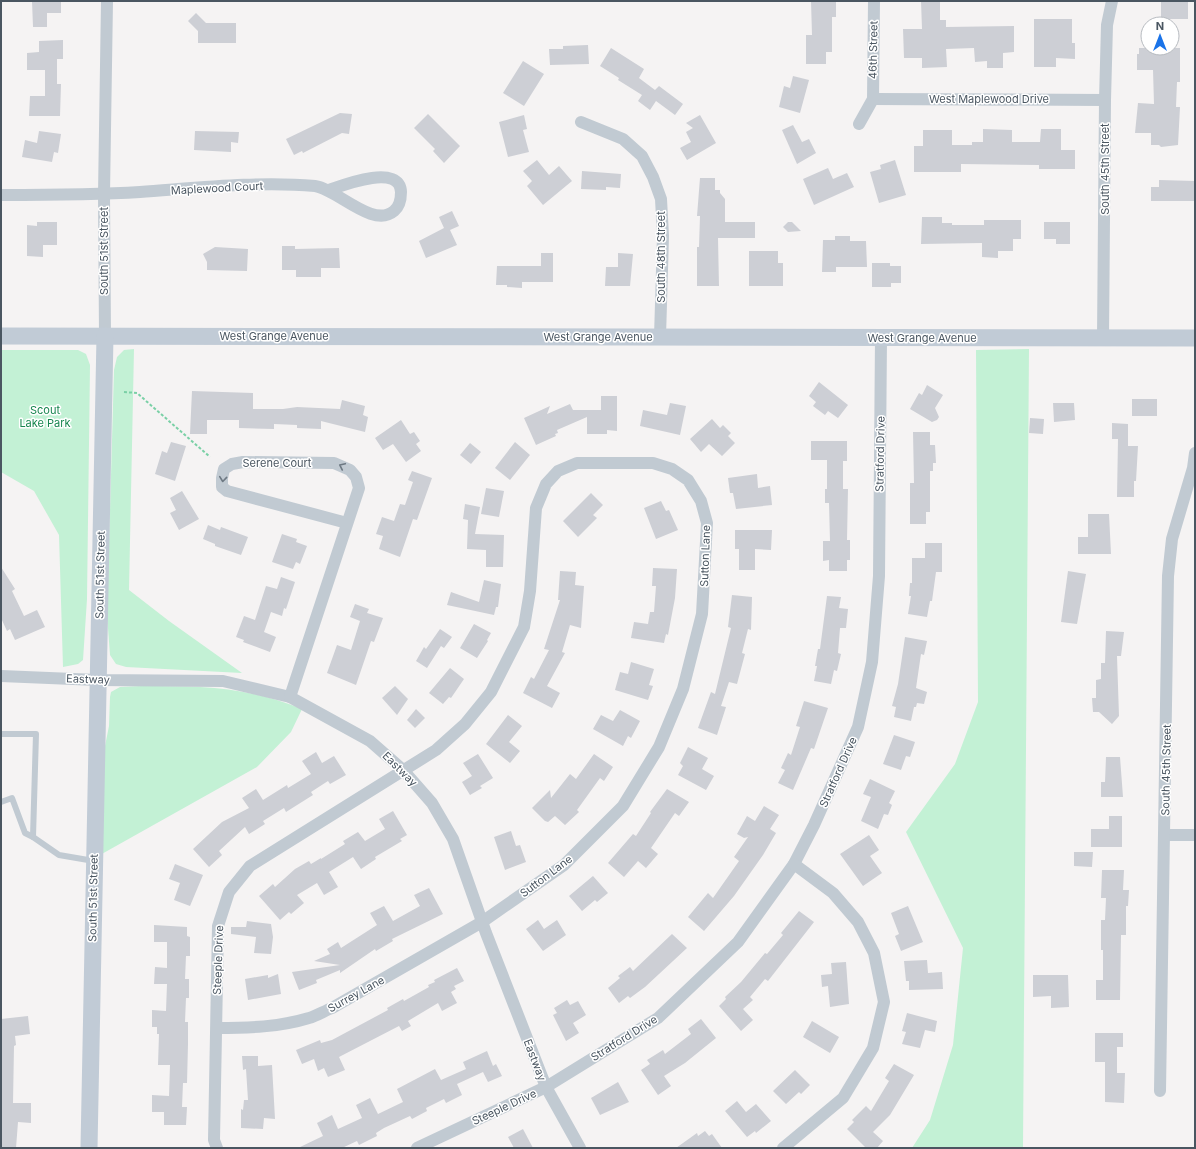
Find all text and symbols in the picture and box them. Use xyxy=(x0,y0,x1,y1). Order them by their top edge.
north arrow xyxy=(1140,16,1180,56)
text: N xyxy=(1156,19,1164,33)
street label: 46th Street xyxy=(865,20,881,79)
street label: West Maplewood Drive xyxy=(929,92,1049,106)
street label: South 45th Street xyxy=(1098,123,1112,215)
street label: Maplewood Court xyxy=(170,179,264,197)
street label: South 51st Street xyxy=(97,207,111,295)
street label: South 48th Street xyxy=(654,211,668,303)
street label: West Grange Avenue xyxy=(219,329,329,343)
street label: West Grange Avenue xyxy=(543,330,653,344)
street label: West Grange Avenue xyxy=(867,331,977,345)
park label: Scout Lake Park xyxy=(19,403,71,430)
street label: Stratford Drive xyxy=(872,416,888,492)
street label: Serene Court xyxy=(243,456,312,470)
one-way arrow xyxy=(338,463,346,471)
one-way arrow xyxy=(218,476,227,482)
street label: Sutton Lane xyxy=(697,525,713,587)
street label: South 51st Street xyxy=(92,530,108,619)
street label: Eastway xyxy=(66,671,110,687)
street label: South 45th Street xyxy=(1158,724,1174,816)
street label: Stratford Drive xyxy=(816,735,860,809)
street label: Eastway xyxy=(380,749,420,789)
street label: Sutton Lane xyxy=(517,852,575,900)
street label: South 51st Street xyxy=(85,853,101,942)
street label: Steeple Drive xyxy=(210,925,226,995)
street label: Surrey Lane xyxy=(325,973,387,1015)
street label: Stratford Drive xyxy=(588,1012,660,1064)
street label: Eastway xyxy=(521,1037,549,1083)
street label: Steeple Drive xyxy=(470,1086,538,1128)

